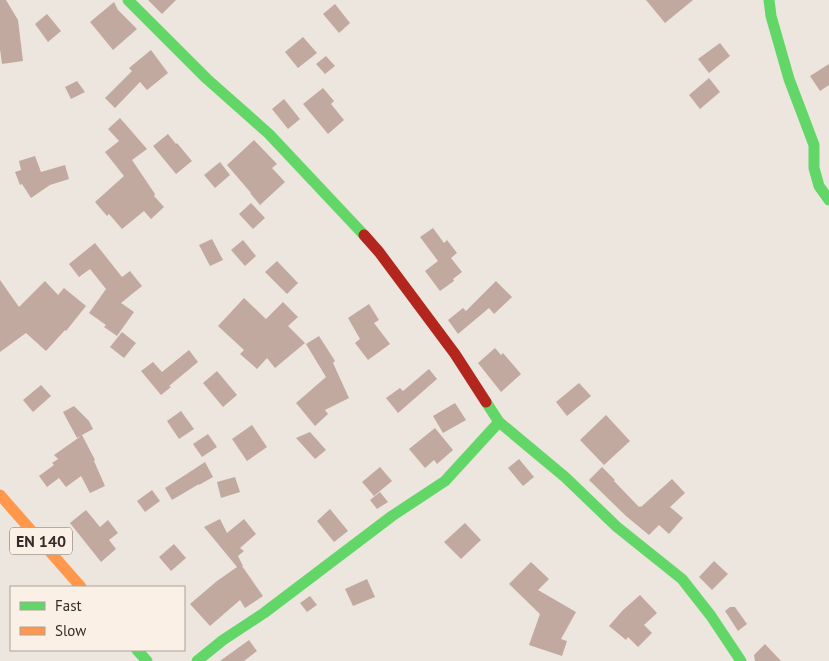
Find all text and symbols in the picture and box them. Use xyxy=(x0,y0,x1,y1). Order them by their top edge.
road number: EN 140 xyxy=(10,528,72,554)
legend xyxy=(10,586,185,651)
text: Fast xyxy=(55,596,82,615)
text: Slow xyxy=(55,621,86,640)

